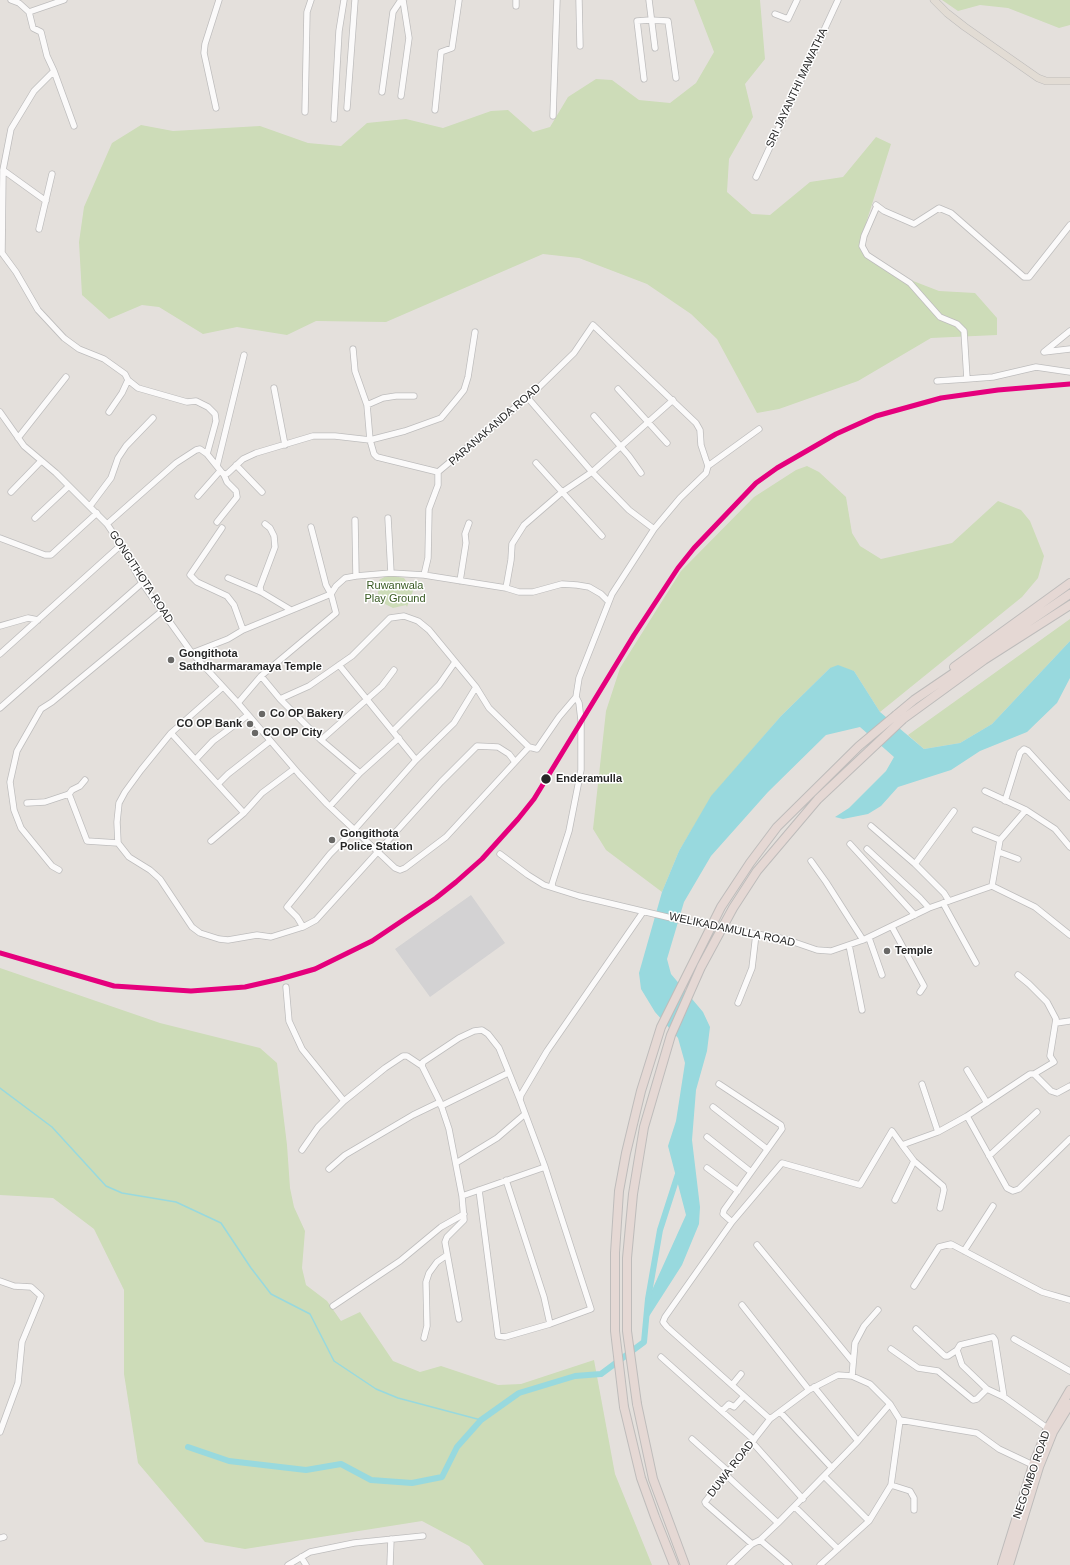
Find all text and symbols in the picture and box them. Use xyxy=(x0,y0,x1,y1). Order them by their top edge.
street label: SRI JAYANTHI MAWATHA xyxy=(763,26,831,150)
street label: PARANAKANDA ROAD xyxy=(446,382,544,468)
street label: GONGITHOTA ROAD xyxy=(106,528,176,626)
park label: Ruwanwala Play Ground xyxy=(364,579,426,605)
place label: Gongithota Sathdharmaramaya Temple xyxy=(179,647,322,673)
marker: Gongithota Sathdharmaramaya Temple xyxy=(166,655,176,665)
place label: Co OP Bakery xyxy=(270,707,343,721)
marker: Co OP Bakery xyxy=(257,709,267,719)
place label: CO OP Bank xyxy=(177,717,242,731)
marker: CO OP Bank xyxy=(245,719,255,729)
place label: CO OP City xyxy=(263,726,322,740)
marker: CO OP City xyxy=(250,728,260,738)
marker: Enderamulla xyxy=(539,772,553,786)
place label: Enderamulla xyxy=(556,772,622,786)
place label: Gongithota Police Station xyxy=(340,827,413,853)
marker: Gongithota Police Station xyxy=(327,835,337,845)
street label: WELIKADAMULLA ROAD xyxy=(668,910,796,950)
place label: Temple xyxy=(895,944,933,958)
marker: Temple xyxy=(882,946,892,956)
street label: NEGOMBO ROAD xyxy=(1011,1429,1053,1521)
street label: DUWA ROAD xyxy=(705,1438,757,1500)

